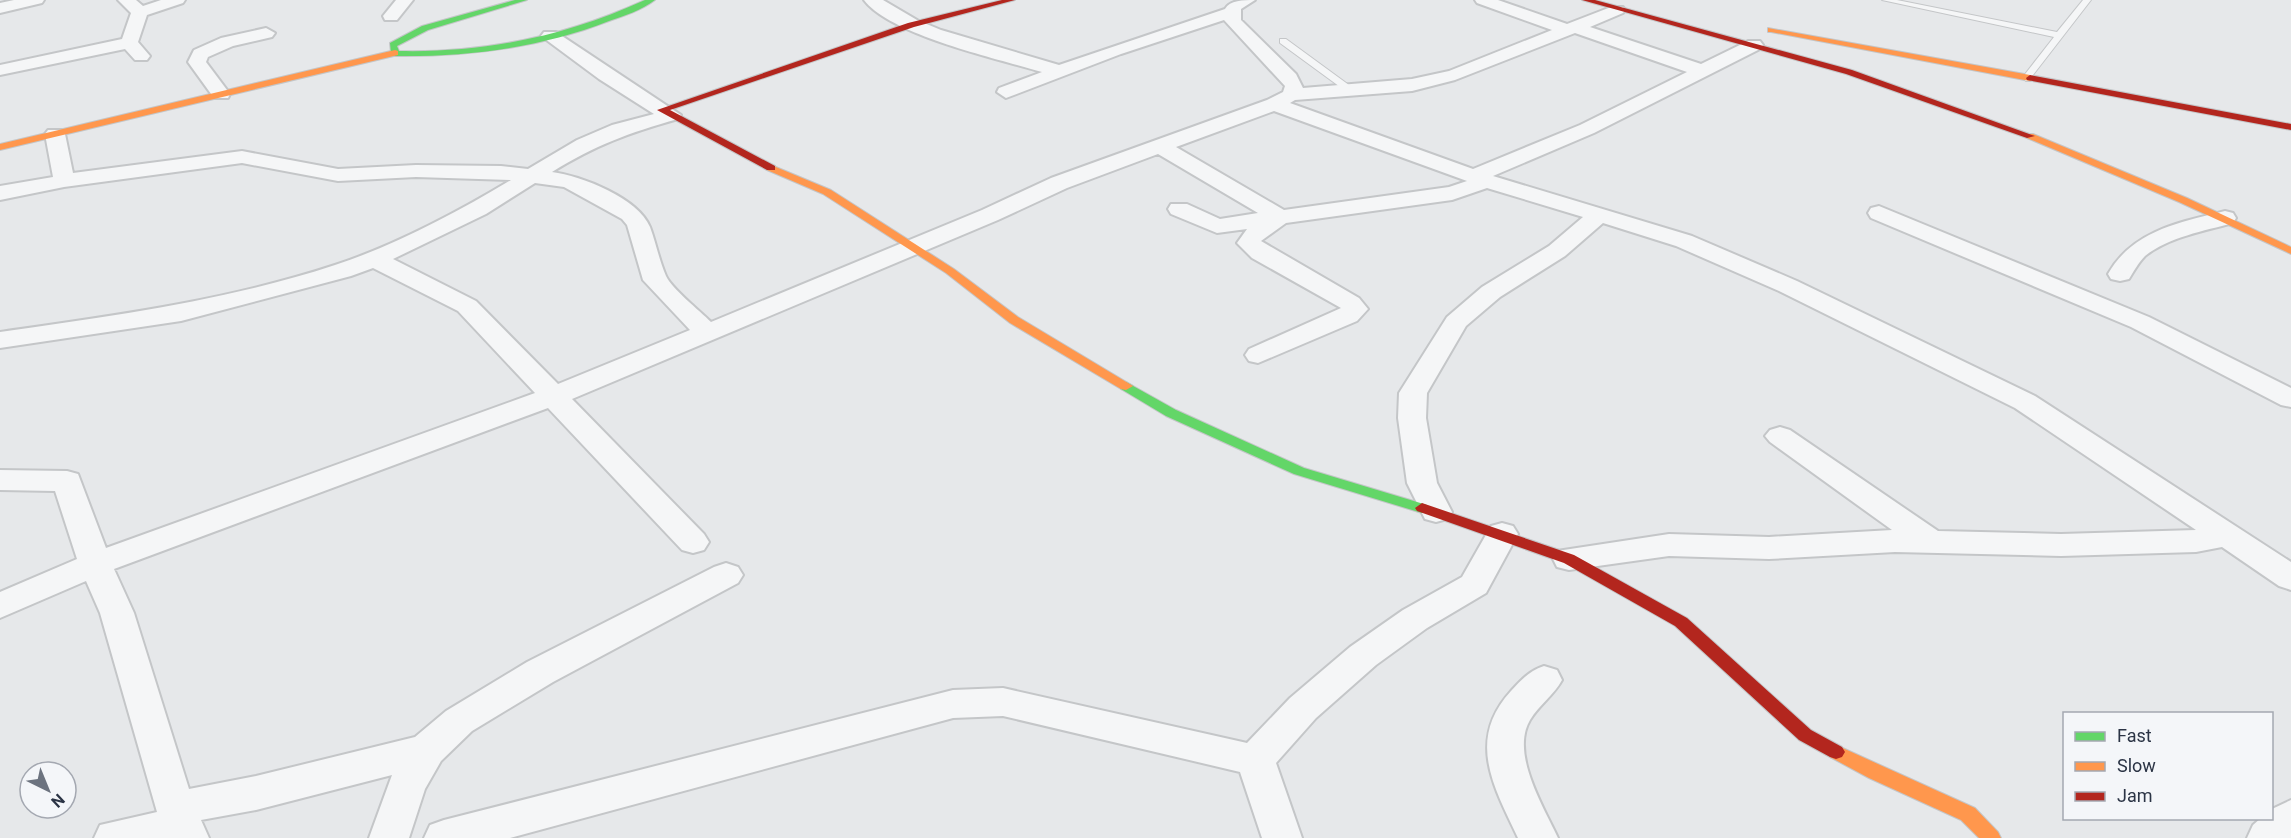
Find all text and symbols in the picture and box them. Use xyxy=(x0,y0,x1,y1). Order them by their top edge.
legend xyxy=(2063,712,2273,820)
text: Fast xyxy=(2117,725,2152,746)
text: Slow xyxy=(2117,755,2156,776)
north arrow xyxy=(18,760,78,820)
text: Jam xyxy=(2117,785,2153,806)
text: N xyxy=(47,790,68,811)

